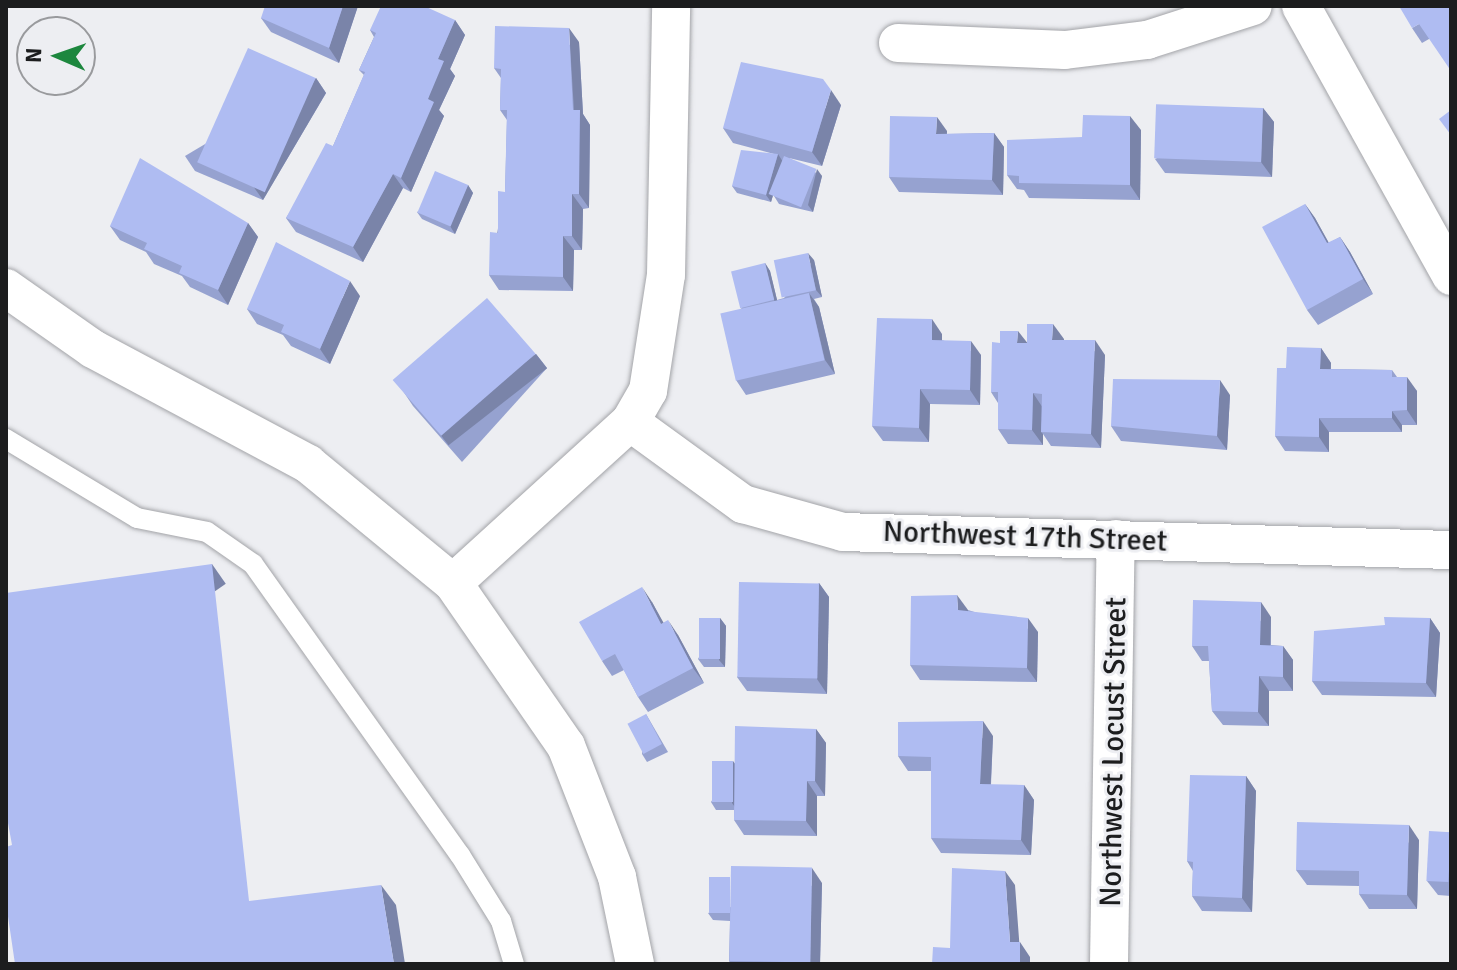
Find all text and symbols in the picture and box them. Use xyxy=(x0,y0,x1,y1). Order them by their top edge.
north arrow xyxy=(16,16,96,96)
text: N xyxy=(20,47,47,63)
street label: Northwest 17th Street xyxy=(882,514,1168,560)
street label: Northwest Locust Street xyxy=(1093,597,1135,907)

